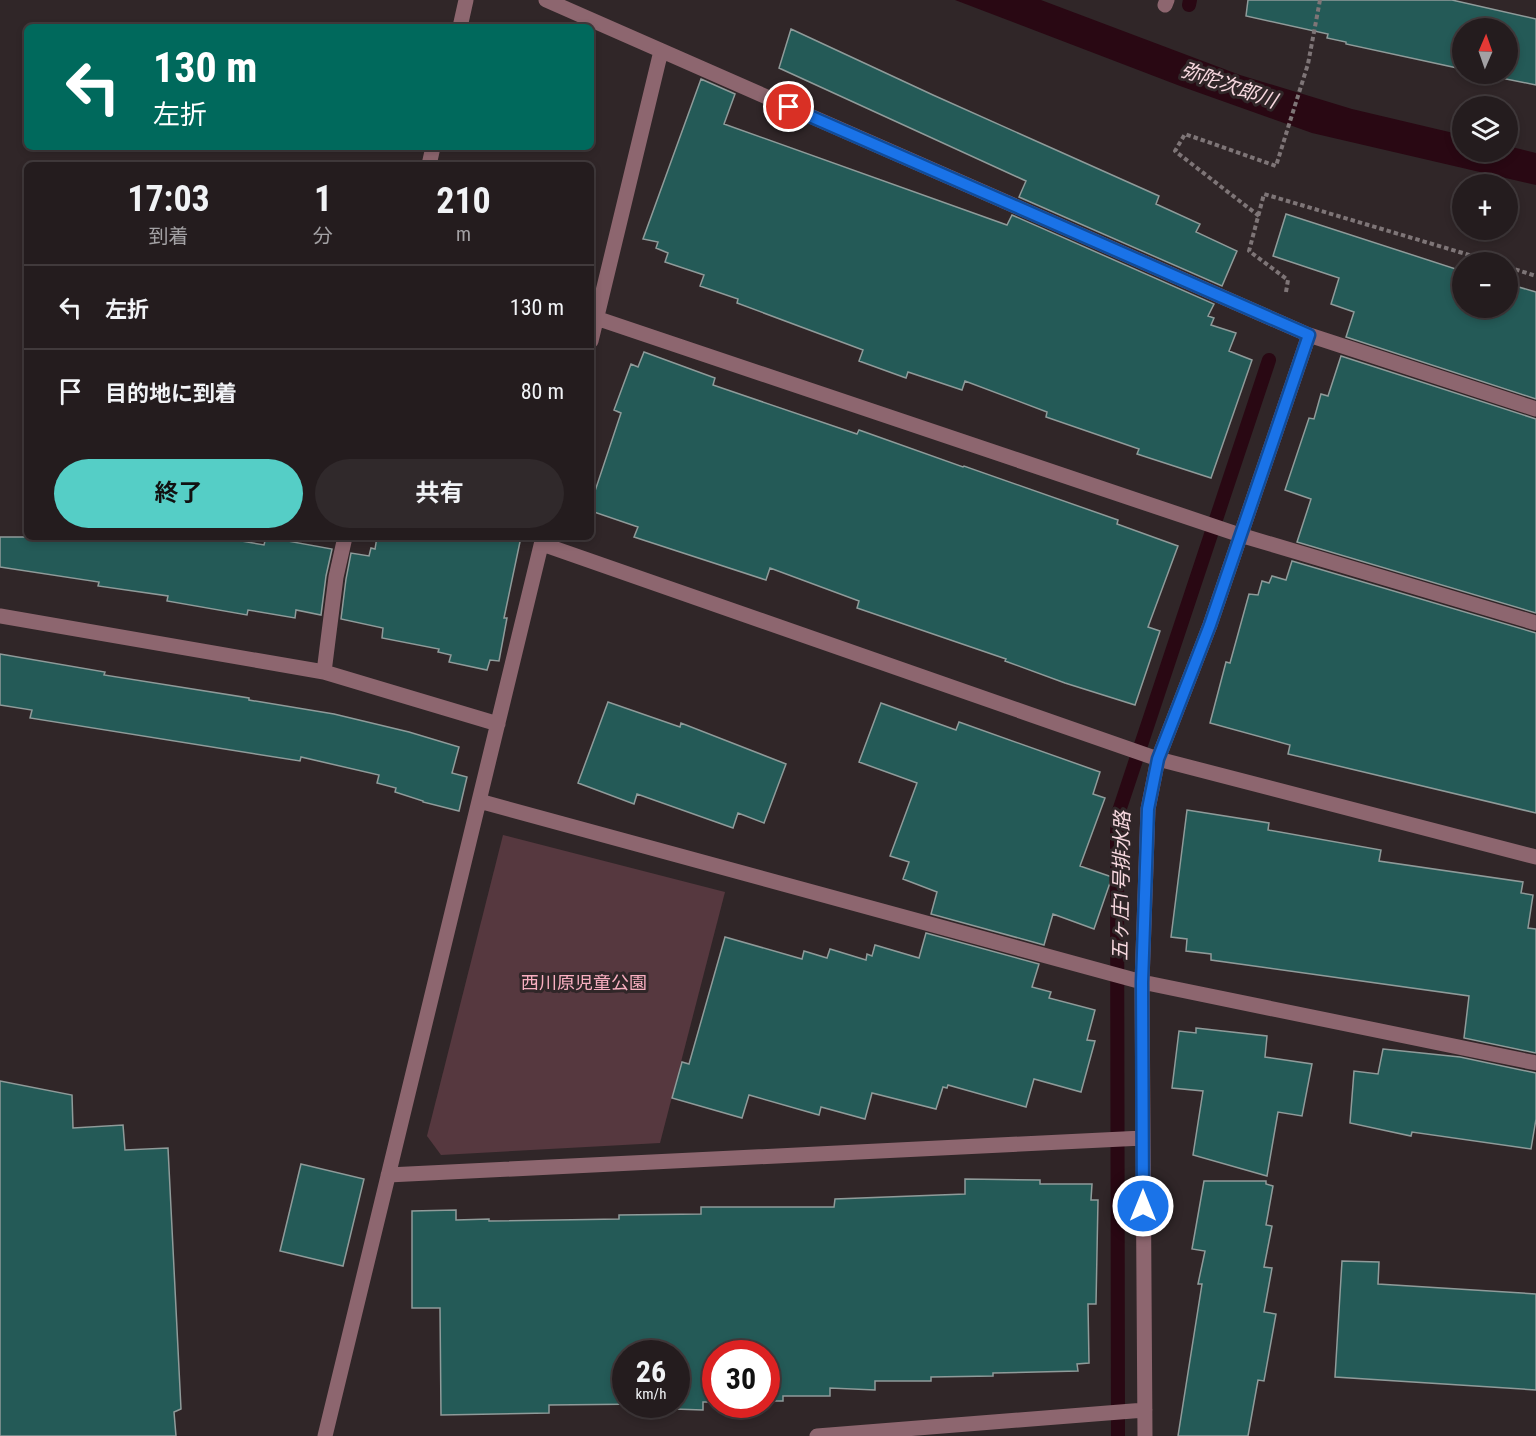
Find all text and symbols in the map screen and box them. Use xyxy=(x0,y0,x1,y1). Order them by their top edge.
north arrow xyxy=(1452,18,1518,84)
map controls xyxy=(1452,18,1518,318)
text: 130 m xyxy=(153,43,258,92)
icon: left xyxy=(54,48,132,126)
water label: 弥陀次郎川 xyxy=(1178,57,1282,113)
pin xyxy=(763,81,814,132)
icon: arrive xyxy=(772,90,805,123)
button: layers xyxy=(1452,96,1518,162)
text: 左折 xyxy=(153,99,207,131)
button: + xyxy=(1452,174,1518,240)
text: 17:03 xyxy=(127,178,210,220)
text: 1 xyxy=(314,178,332,220)
text: 210 xyxy=(436,180,491,222)
text: m xyxy=(456,222,471,246)
text: 到着 xyxy=(149,224,189,248)
text: 分 xyxy=(313,224,333,248)
button: − xyxy=(1452,252,1518,318)
icon: left xyxy=(54,291,87,324)
text: 130 m xyxy=(510,295,564,320)
text: 左折 xyxy=(105,297,149,322)
icon: arrive xyxy=(54,375,87,408)
text: 80 m xyxy=(521,379,564,404)
text: 目的地に到着 xyxy=(105,381,237,406)
button: 終了 xyxy=(54,459,303,528)
button: 共有 xyxy=(315,459,564,528)
water label: 五ヶ庄1号排水路 xyxy=(1108,809,1134,961)
park label: 西川原児童公園 xyxy=(521,972,647,993)
position arrow xyxy=(1111,1174,1175,1238)
speed limit sign: 30 xyxy=(702,1340,780,1418)
text: 26 xyxy=(636,1354,666,1389)
text: km/h xyxy=(636,1385,666,1403)

